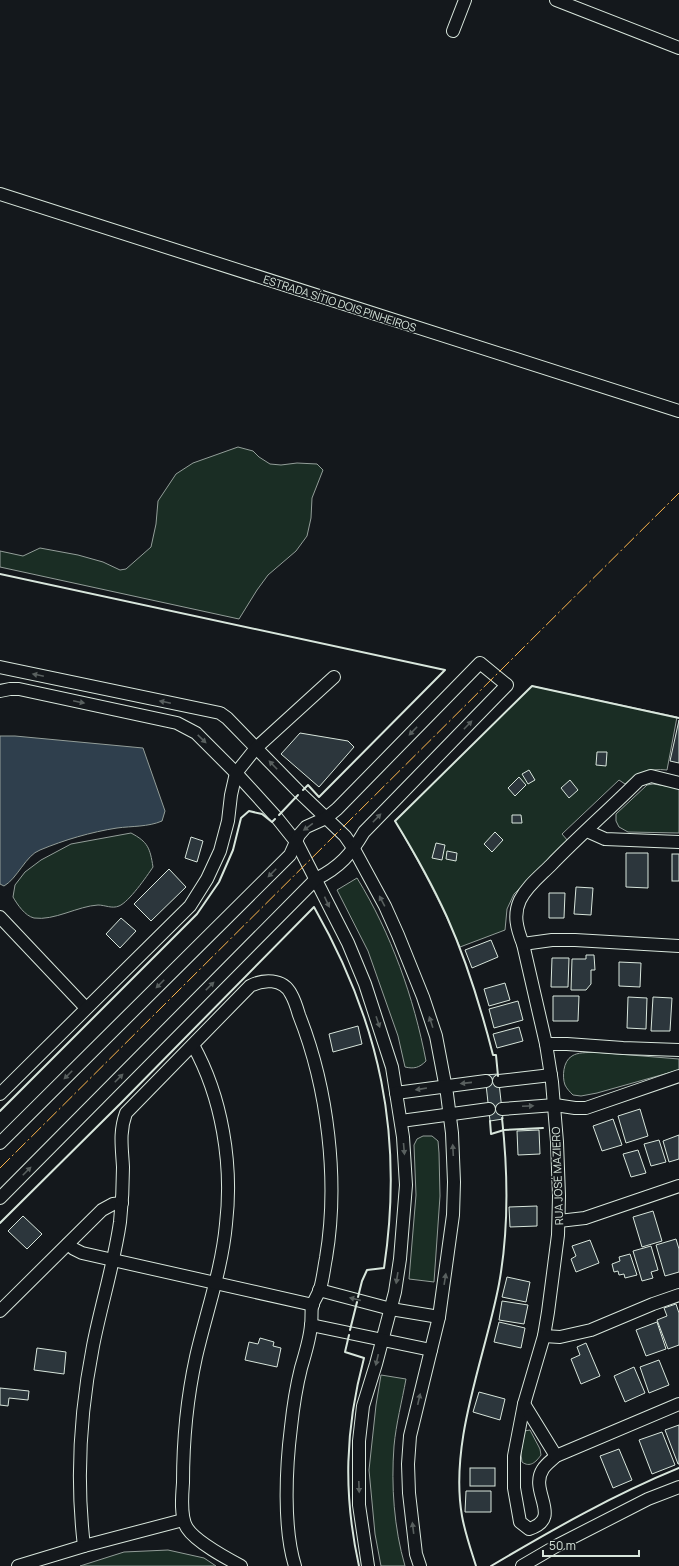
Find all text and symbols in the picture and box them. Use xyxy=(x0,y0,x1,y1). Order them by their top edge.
street label: ESTRADA SÍTIO DOIS PINHEIROS xyxy=(262,271,419,335)
one-way arrow xyxy=(32,671,44,677)
one-way arrow xyxy=(159,698,172,704)
one-way arrow xyxy=(73,699,85,705)
one-way arrow xyxy=(463,720,473,730)
one-way arrow xyxy=(409,726,418,736)
one-way arrow xyxy=(197,734,207,744)
one-way arrow xyxy=(268,760,278,770)
one-way arrow xyxy=(372,813,382,823)
one-way arrow xyxy=(303,823,314,831)
one-way arrow xyxy=(267,868,277,877)
one-way arrow xyxy=(379,896,386,907)
one-way arrow xyxy=(324,897,330,908)
one-way arrow xyxy=(155,979,165,989)
one-way arrow xyxy=(205,981,215,991)
one-way arrow xyxy=(428,1015,434,1027)
one-way arrow xyxy=(375,1016,381,1028)
one-way arrow xyxy=(63,1071,73,1080)
one-way arrow xyxy=(114,1073,124,1083)
one-way arrow xyxy=(460,1079,472,1086)
one-way arrow xyxy=(415,1086,427,1092)
one-way arrow xyxy=(522,1103,534,1110)
street label: RUA JOSÉ MAZIERO xyxy=(548,1126,566,1225)
one-way arrow xyxy=(401,1143,407,1155)
one-way arrow xyxy=(449,1144,456,1156)
one-way arrow xyxy=(23,1166,32,1176)
one-way arrow xyxy=(394,1272,400,1284)
one-way arrow xyxy=(442,1273,448,1285)
one-way arrow xyxy=(349,1296,361,1302)
one-way arrow xyxy=(374,1354,380,1366)
one-way arrow xyxy=(416,1393,422,1405)
one-way arrow xyxy=(355,1481,362,1493)
one-way arrow xyxy=(409,1522,416,1534)
scale bar xyxy=(543,1532,639,1558)
text: 50 m xyxy=(549,1537,576,1554)

